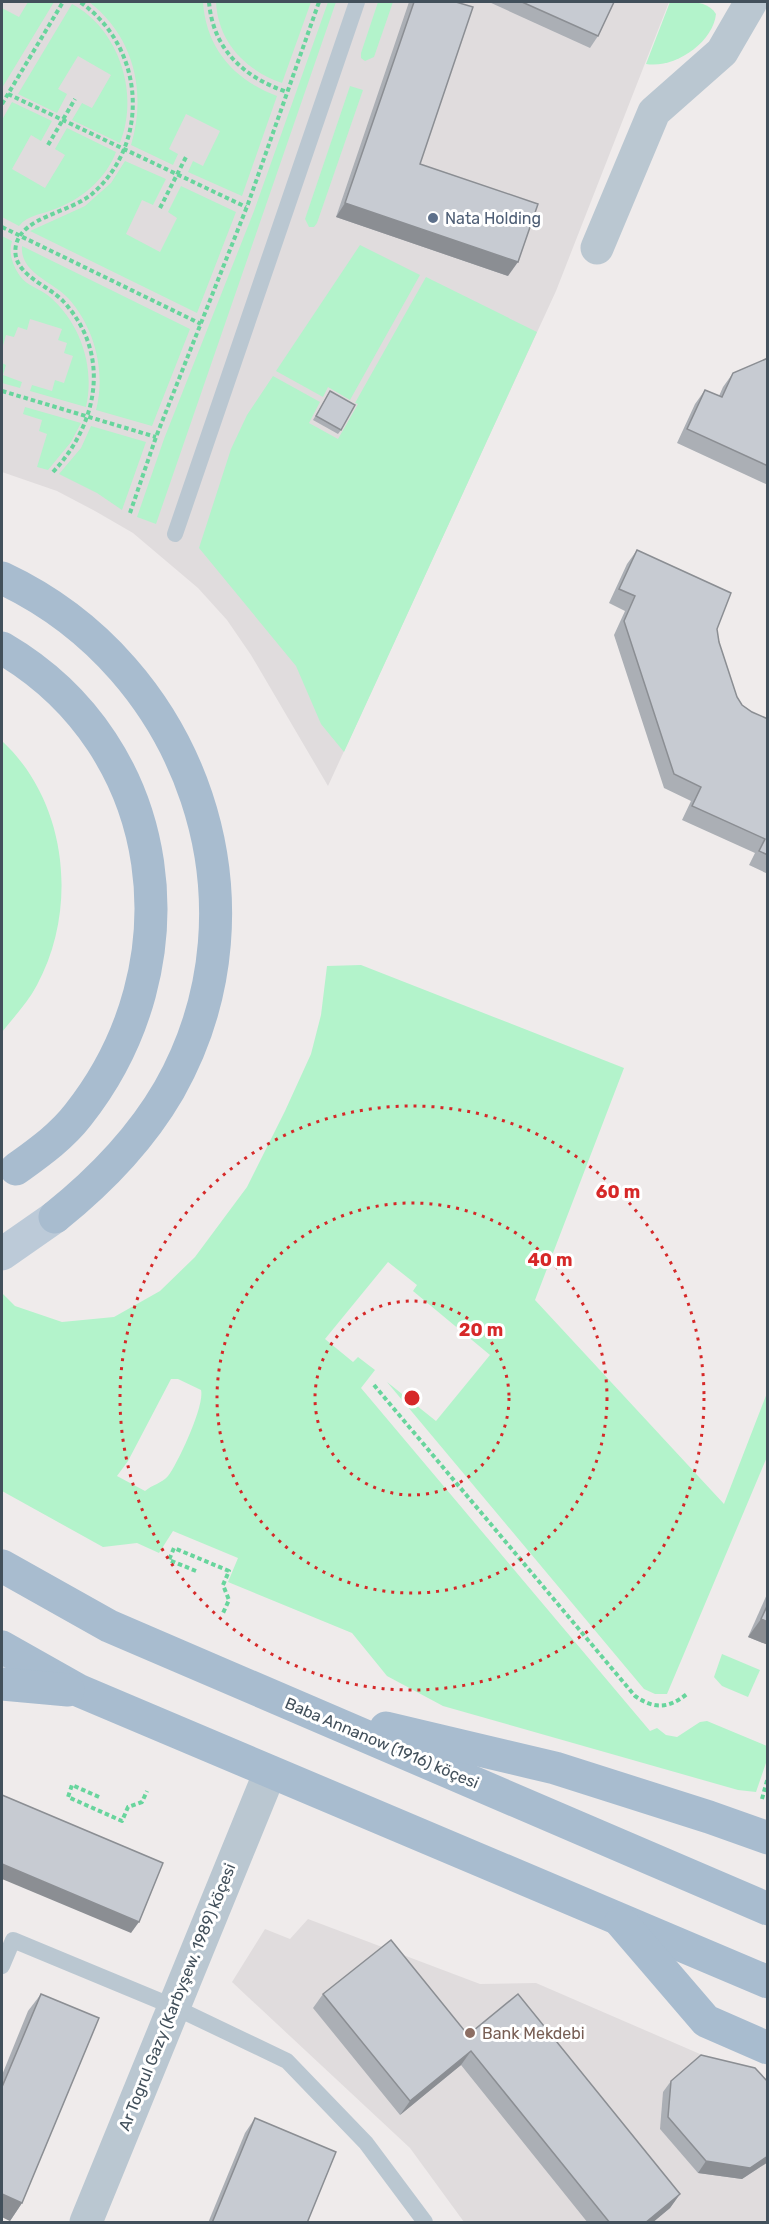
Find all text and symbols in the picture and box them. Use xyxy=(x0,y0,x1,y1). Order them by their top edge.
place label: Nata Holding xyxy=(445,209,541,228)
marker: Nata Holding xyxy=(426,211,440,225)
text: 60 m xyxy=(596,1181,640,1203)
text: 40 m xyxy=(528,1249,572,1271)
text: 20 m xyxy=(459,1319,503,1341)
centre of rings xyxy=(402,1388,422,1408)
street label: Baba Annanow (1916) köçesi xyxy=(282,1693,482,1793)
street label: Ar Togrul Gazy (Karbyşew, 1989) köçesi xyxy=(115,1861,239,2133)
place label: Bank Mekdebi xyxy=(482,2024,585,2043)
marker: Bank Mekdebi xyxy=(463,2026,477,2040)

